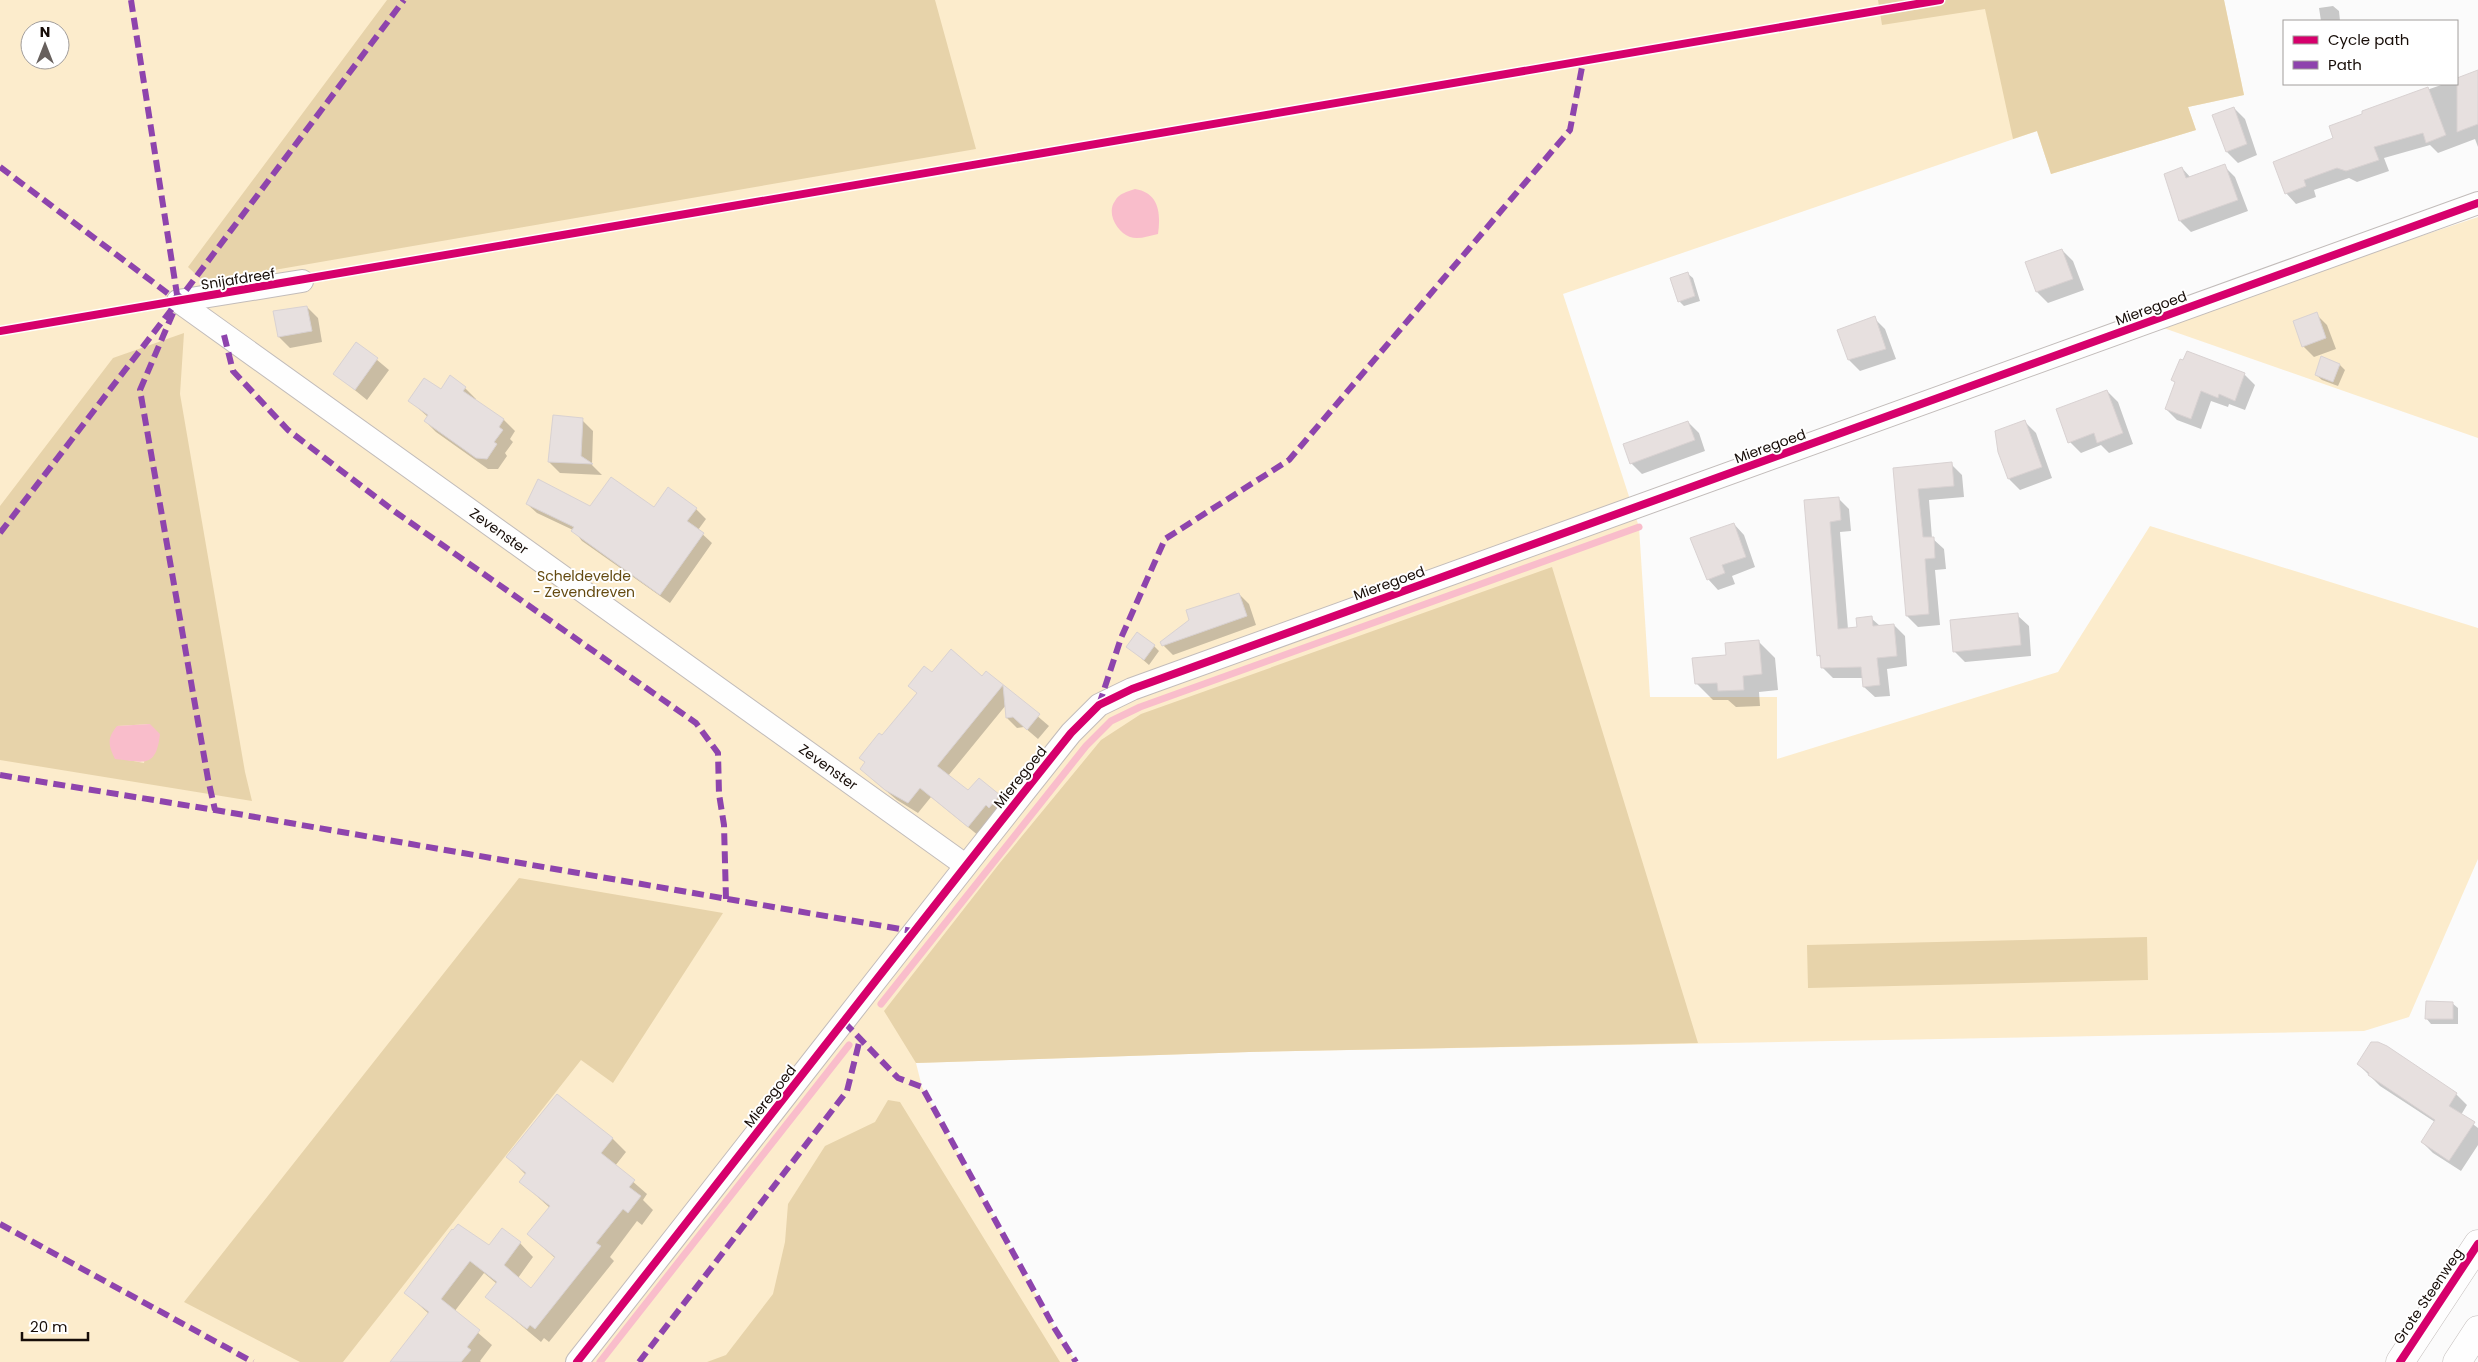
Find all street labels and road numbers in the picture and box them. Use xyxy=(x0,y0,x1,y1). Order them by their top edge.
street label: Snijafdreef xyxy=(199,263,277,295)
street label: Mieregoed xyxy=(2113,286,2189,330)
street label: Mieregoed xyxy=(1732,424,1808,468)
street label: Zevenster xyxy=(466,503,533,559)
street label: Mieregoed xyxy=(1351,561,1427,605)
street label: Zevenster xyxy=(795,739,862,795)
street label: Mieregoed xyxy=(989,742,1051,812)
street label: Mieregoed xyxy=(739,1060,801,1132)
street label: Grote Steenweg xyxy=(2388,1244,2468,1348)

